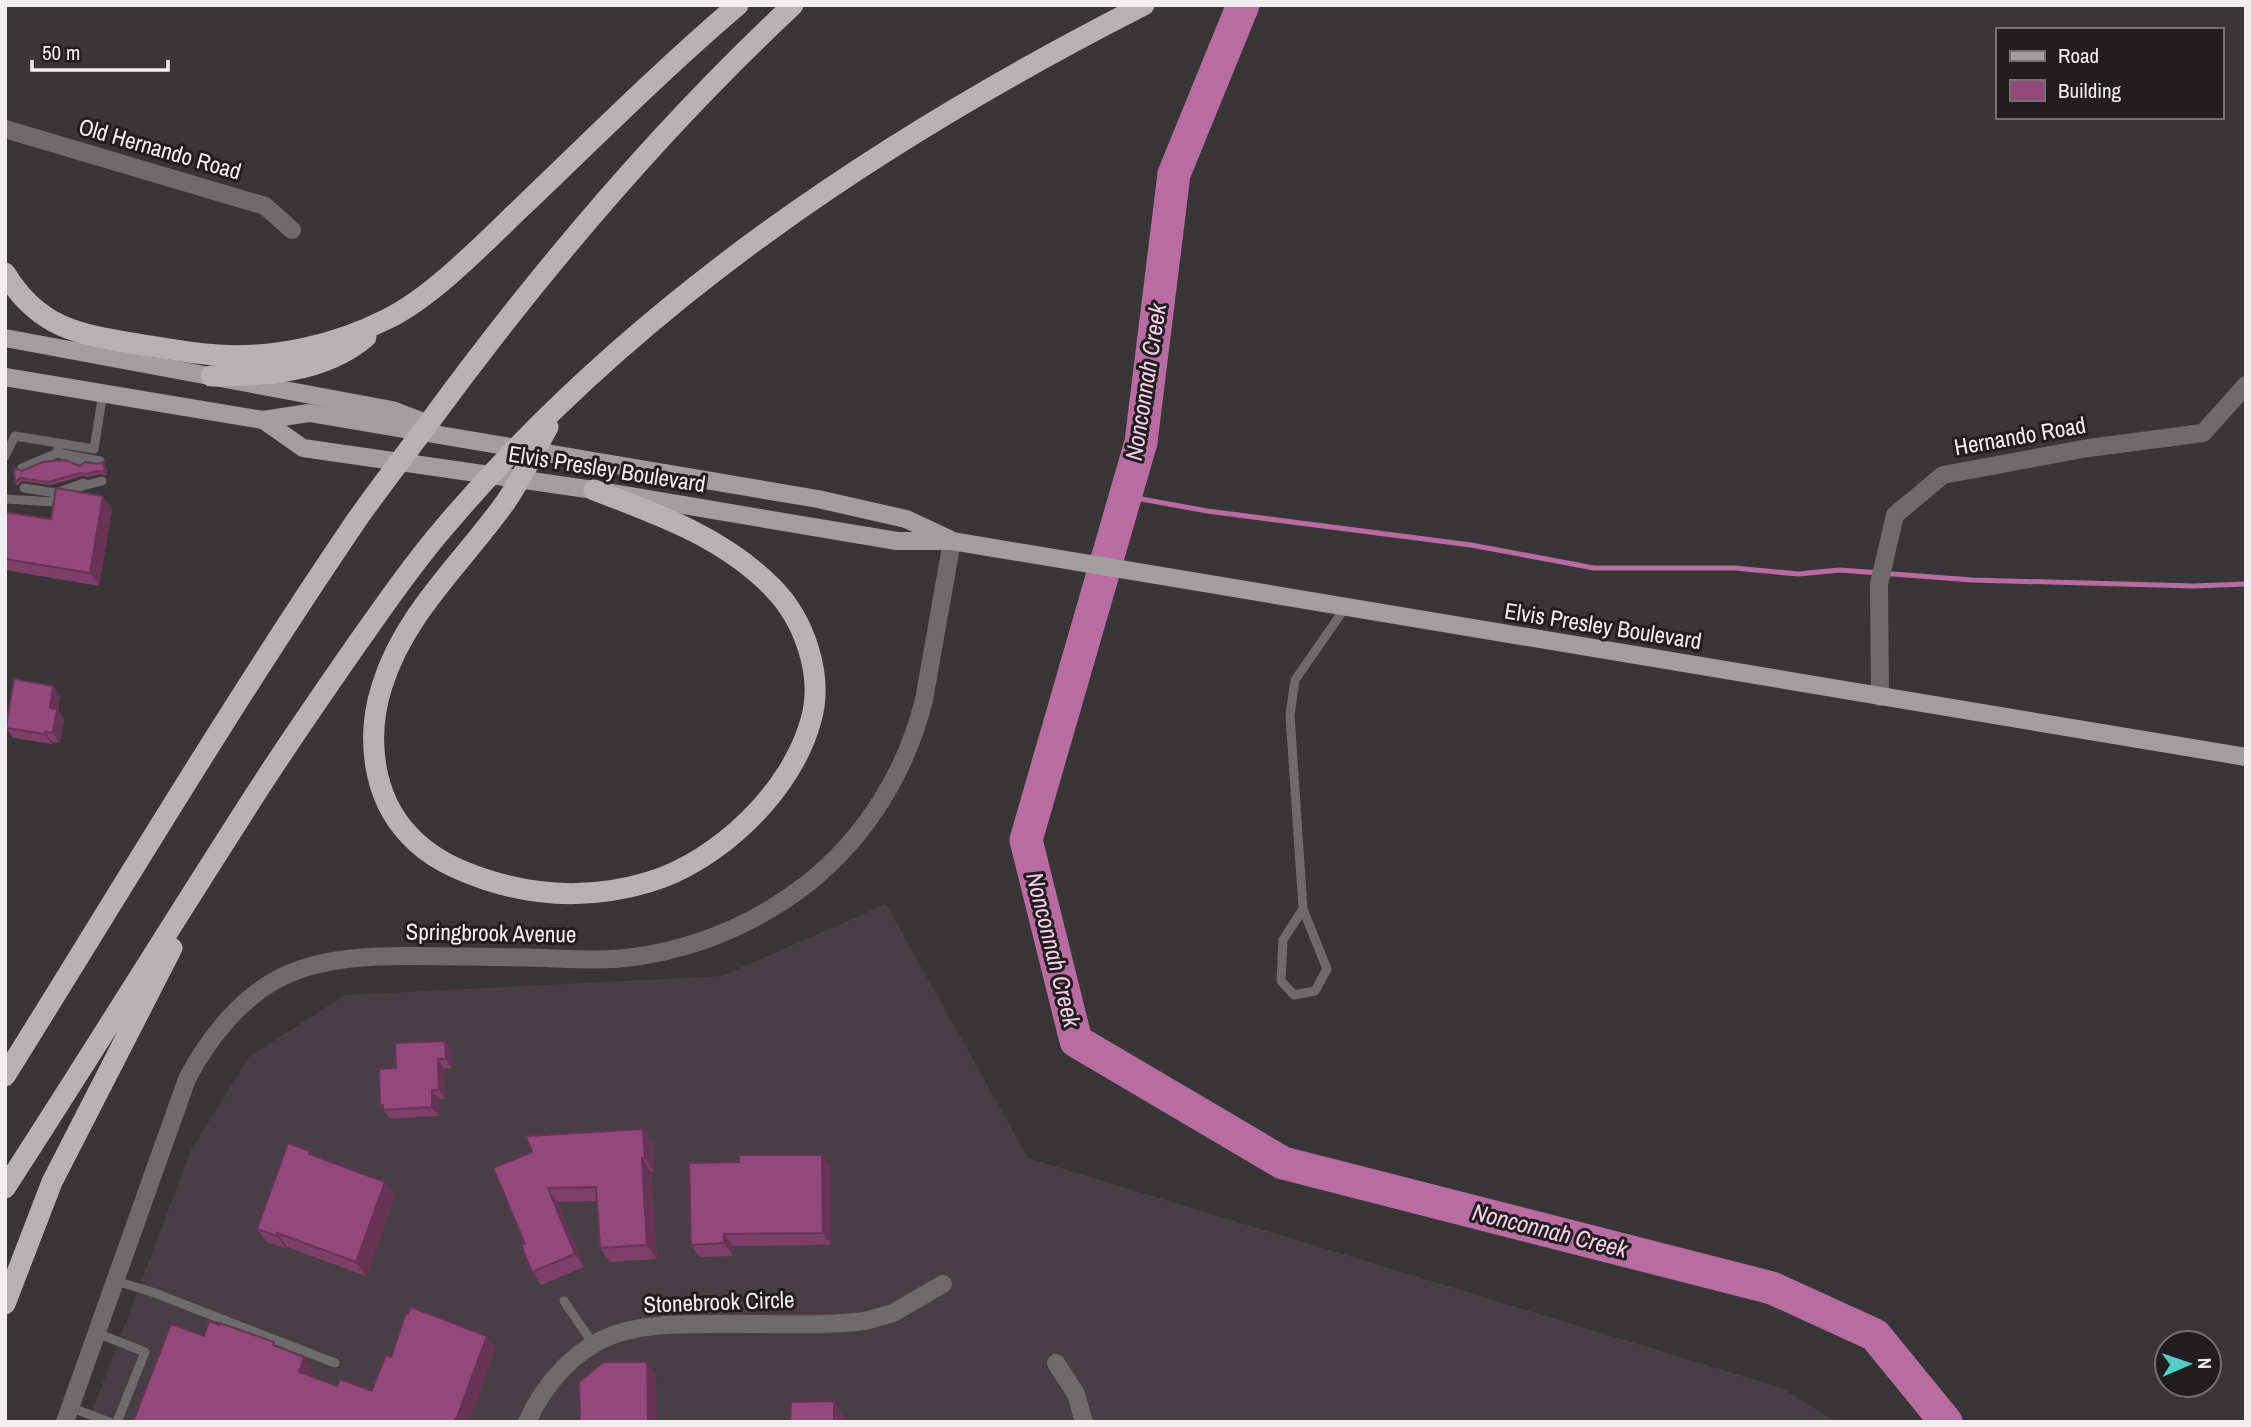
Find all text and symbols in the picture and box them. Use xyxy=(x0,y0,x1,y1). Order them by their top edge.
scale bar xyxy=(32,28,168,72)
legend xyxy=(1996,28,2223,119)
text: 50 m xyxy=(42,38,80,67)
text: Road xyxy=(2058,41,2099,70)
text: Building xyxy=(2058,76,2122,105)
street label: Old Hernando Road xyxy=(75,111,245,187)
water label: Nonconnah Creek xyxy=(1117,300,1173,463)
street label: Hernando Road xyxy=(1952,409,2088,462)
street label: Elvis Presley Boulevard xyxy=(506,438,708,499)
street label: Elvis Presley Boulevard xyxy=(1502,595,1704,656)
water label: Nonconnah Creek xyxy=(1019,869,1089,1032)
street label: Springbrook Avenue xyxy=(405,916,577,949)
water label: Nonconnah Creek xyxy=(1469,1195,1632,1265)
street label: Stonebrook Circle xyxy=(643,1283,795,1320)
north arrow xyxy=(2153,1329,2223,1399)
text: N xyxy=(2192,1357,2218,1369)

